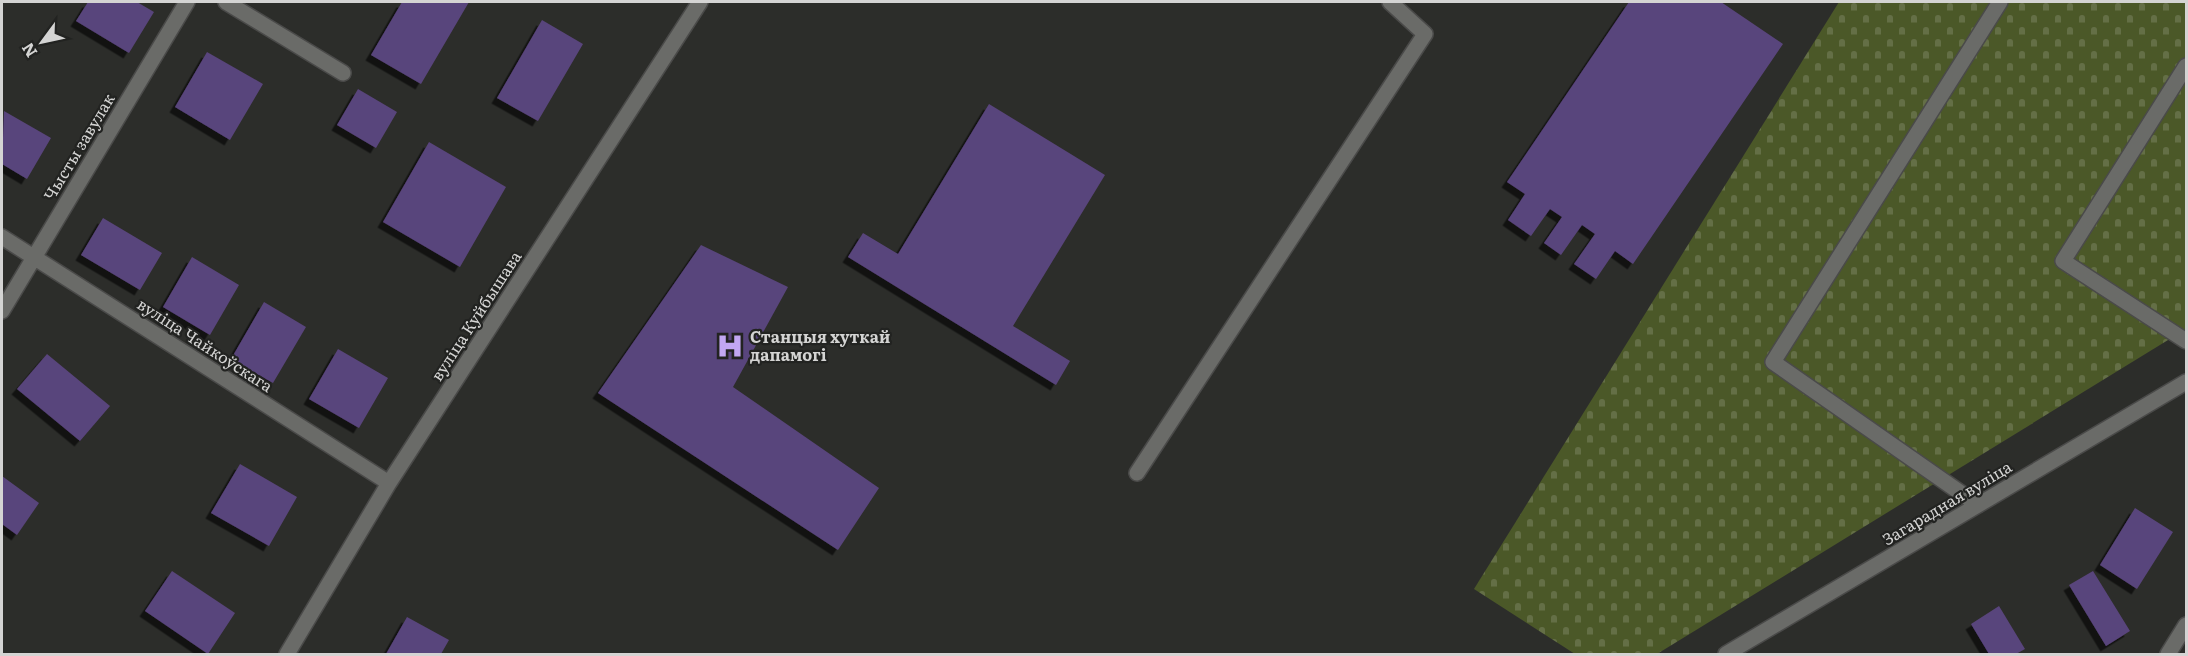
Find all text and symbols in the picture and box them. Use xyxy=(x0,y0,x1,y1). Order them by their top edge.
north arrow xyxy=(12,12,72,72)
text: N xyxy=(15,39,42,63)
street label: Чысты завулак xyxy=(37,88,120,205)
street label: вуліца Куйбышава xyxy=(424,245,526,385)
street label: вуліца Чайкоўскага xyxy=(133,291,278,397)
place label: Станцыя хуткай дапамогі xyxy=(750,324,890,366)
hospital icon: Станцыя хуткай дапамогі xyxy=(715,331,745,361)
street label: Загарадная вуліца xyxy=(1877,454,2016,550)

